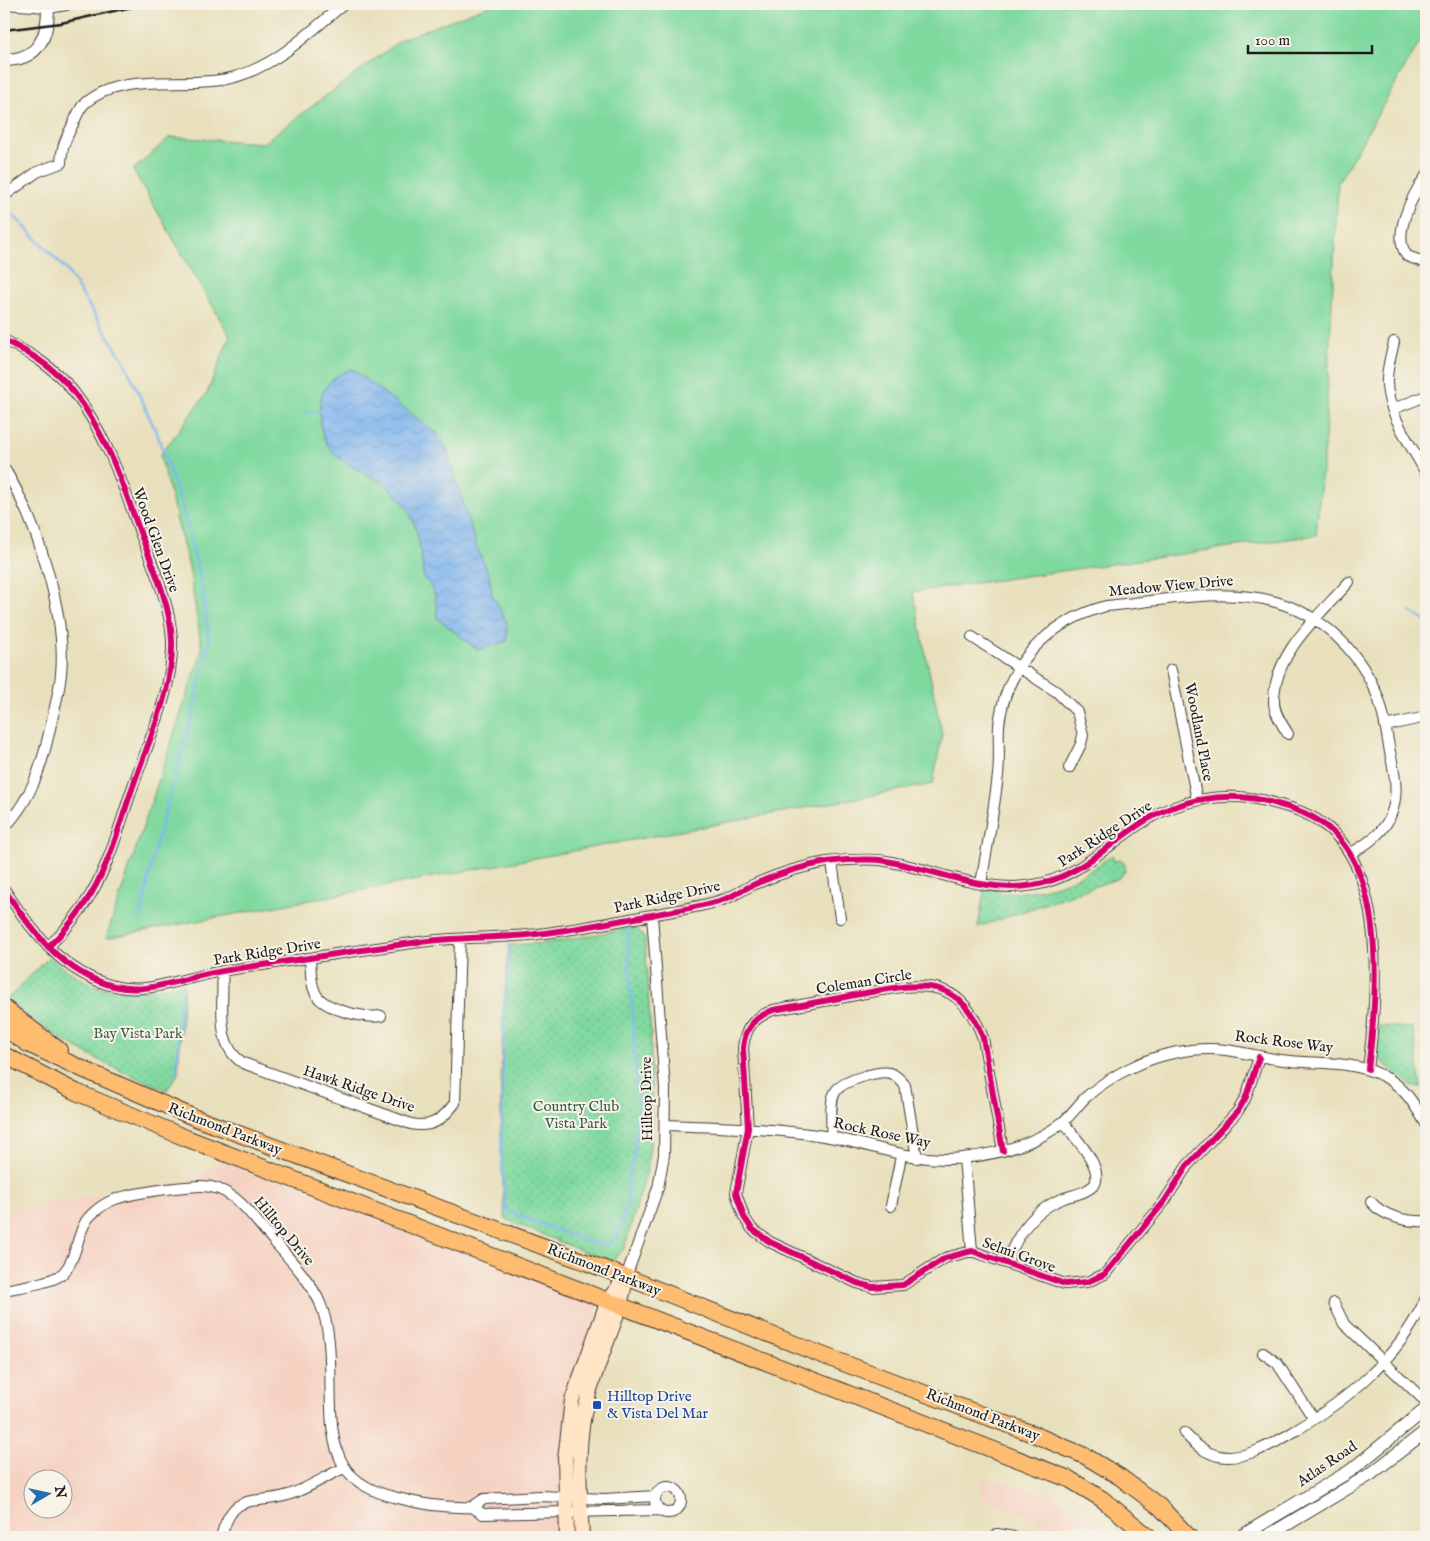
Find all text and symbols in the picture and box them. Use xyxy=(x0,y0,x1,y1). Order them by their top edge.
scale bar xyxy=(1248,22,1371,54)
text: 100 m xyxy=(1255,31,1291,50)
street label: Wood Glen Drive xyxy=(128,485,184,595)
street label: Meadow View Drive xyxy=(1108,571,1234,601)
street label: Woodland Place xyxy=(1180,681,1218,783)
street label: Park Ridge Drive xyxy=(1054,796,1156,871)
street label: Park Ridge Drive xyxy=(612,876,722,918)
street label: Park Ridge Drive xyxy=(212,934,322,970)
street label: Coleman Circle xyxy=(815,965,913,999)
park label: Bay Vista Park xyxy=(93,1024,184,1043)
street label: Rock Rose Way xyxy=(1234,1027,1335,1058)
street label: Hilltop Drive xyxy=(637,1056,657,1141)
street label: Hawk Ridge Drive xyxy=(301,1061,417,1117)
park label: Country Club Vista Park xyxy=(533,1097,619,1133)
street label: Richmond Parkway xyxy=(165,1099,285,1160)
street label: Rock Rose Way xyxy=(832,1113,933,1153)
street label: Hilltop Drive xyxy=(250,1192,319,1270)
street label: Selmi Grove xyxy=(980,1233,1058,1277)
street label: Richmond Parkway xyxy=(544,1240,664,1301)
street label: Richmond Parkway xyxy=(923,1385,1043,1446)
place label: Hilltop Drive & Vista Del Mar xyxy=(607,1387,708,1423)
marker: Hilltop Drive & Vista Del Mar xyxy=(591,1399,603,1411)
street label: Atlas Road xyxy=(1293,1436,1361,1492)
north arrow xyxy=(22,1468,72,1518)
text: N xyxy=(50,1484,70,1500)

